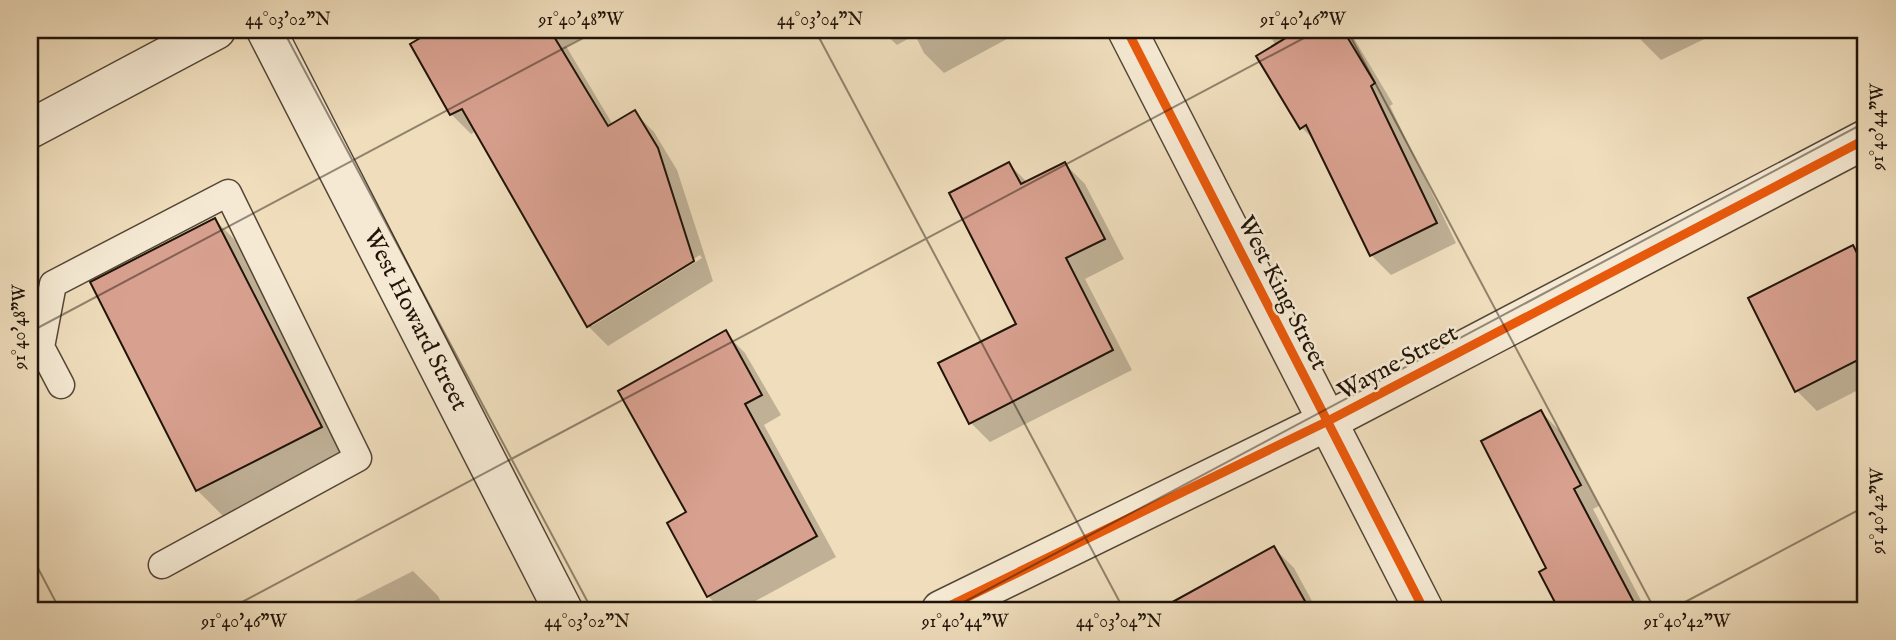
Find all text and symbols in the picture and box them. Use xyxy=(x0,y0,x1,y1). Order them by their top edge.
text: 44°03'02"N xyxy=(245,9,331,32)
text: 91°40'48"W xyxy=(538,9,624,32)
text: 44°03'04"N xyxy=(777,9,863,32)
text: 91°40'46"W xyxy=(1259,9,1347,32)
text: 91°40'44"W xyxy=(1867,83,1890,171)
street label: West King Street xyxy=(1230,211,1334,375)
street label: West Howard Street xyxy=(356,224,474,416)
text: 91°40'48"W xyxy=(9,284,32,370)
street label: Wayne Street xyxy=(1332,318,1464,408)
text: 91°40'42"W xyxy=(1867,467,1890,555)
text: 91°40'46"W xyxy=(200,611,288,634)
text: 44°03'02"N xyxy=(544,611,630,634)
text: 91°40'44"W xyxy=(921,611,1009,634)
text: 44°03'04"N xyxy=(1076,611,1162,634)
text: 91°40'42"W xyxy=(1643,611,1731,634)

